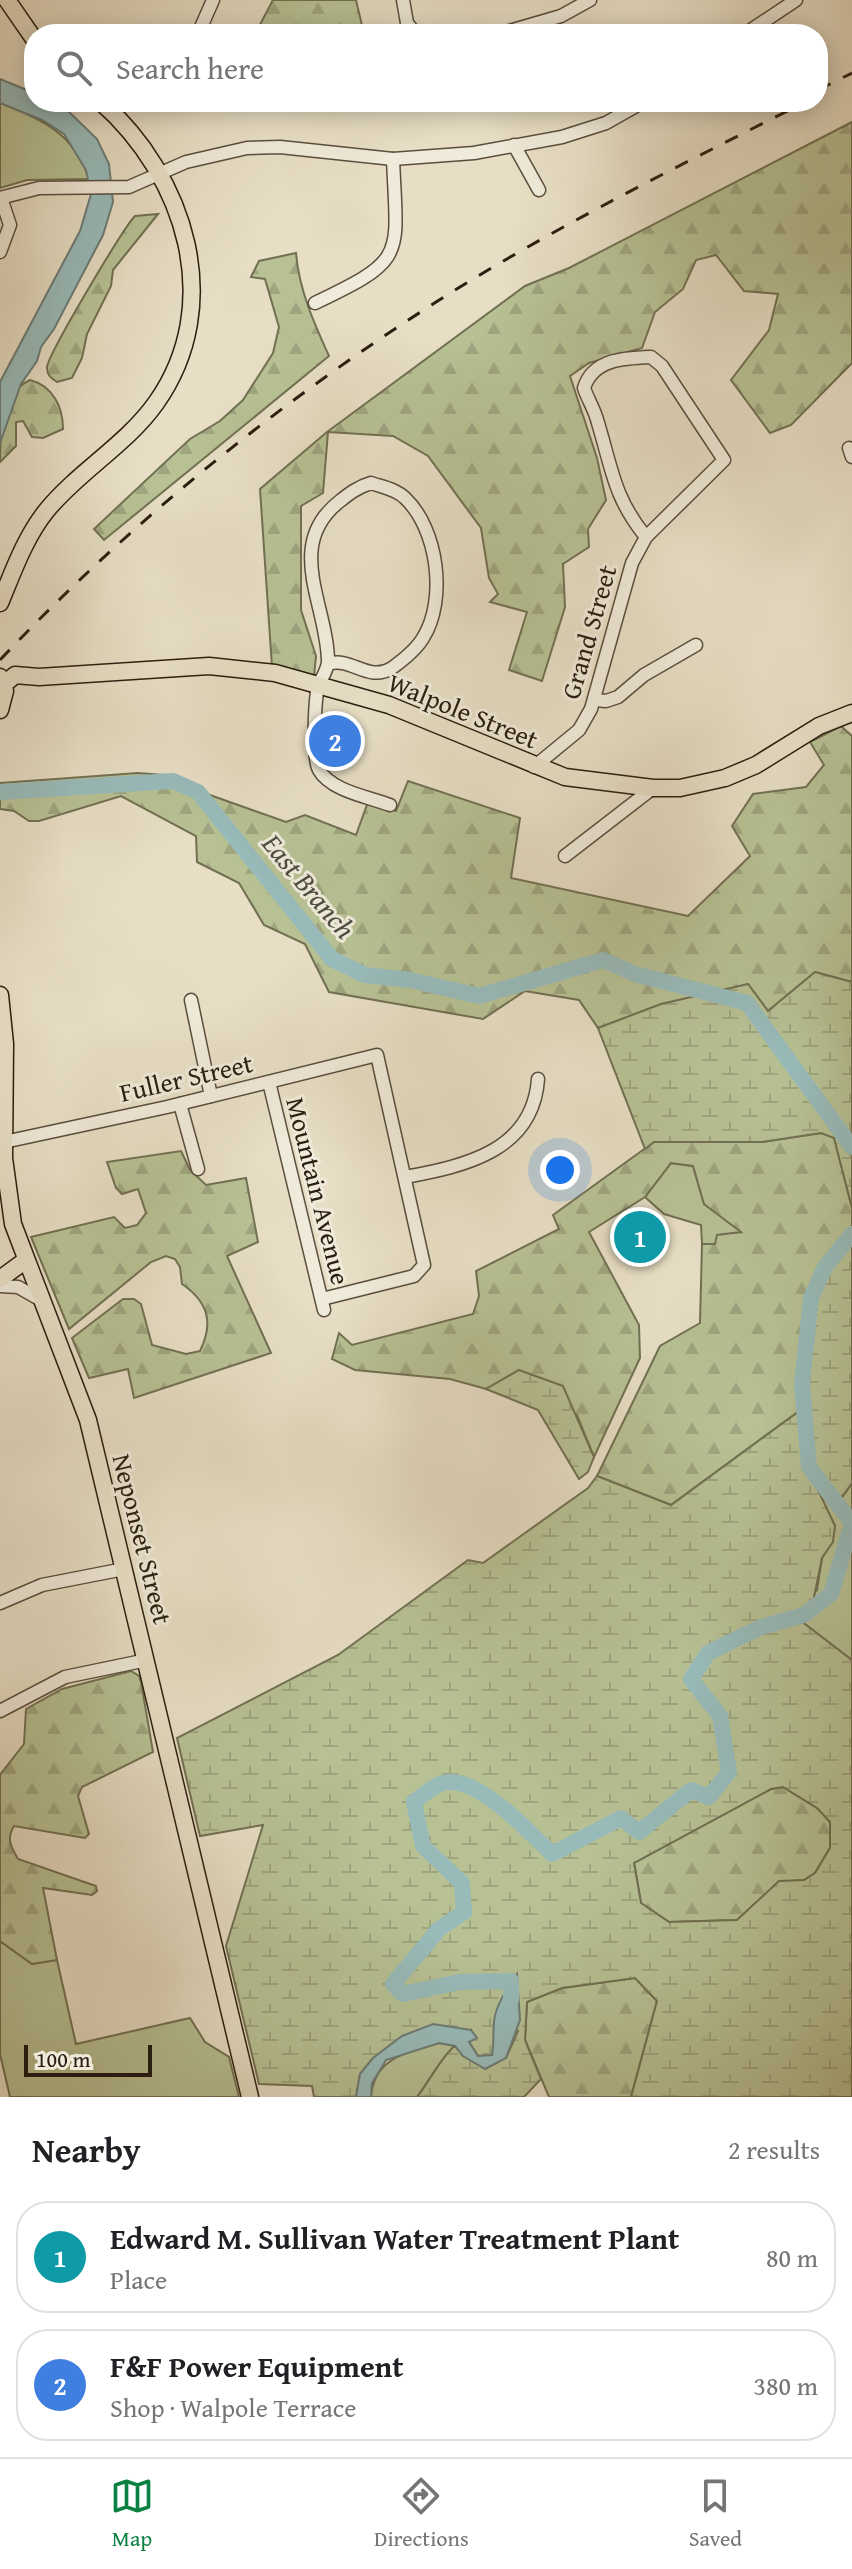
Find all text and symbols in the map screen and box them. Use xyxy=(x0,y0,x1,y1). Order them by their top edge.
search box xyxy=(24,24,828,112)
icon: search xyxy=(52,46,96,90)
text: Search here xyxy=(116,46,264,90)
street label: Grand Street xyxy=(551,560,626,704)
street label: Walpole Street xyxy=(382,663,544,758)
pin: 2 xyxy=(309,711,361,771)
water label: East Branch xyxy=(252,823,366,947)
street label: Fuller Street xyxy=(115,1043,256,1112)
street label: Mountain Avenue xyxy=(276,1093,361,1289)
your location xyxy=(540,1150,580,1190)
pin: 1 xyxy=(614,1207,666,1267)
street label: Neponset Street xyxy=(102,1450,182,1628)
scale bar xyxy=(24,2041,152,2077)
text: 100 m xyxy=(36,2043,91,2075)
text: Nearby xyxy=(32,2125,141,2174)
text: 2 results xyxy=(728,2130,820,2169)
text: Edward M. Sullivan Water Treatment Plant xyxy=(110,2216,679,2260)
text: 1 xyxy=(53,2238,67,2277)
text: 80 m xyxy=(766,2238,818,2277)
text: Place xyxy=(110,2260,167,2299)
text: F&F Power Equipment xyxy=(110,2344,404,2388)
text: 2 xyxy=(53,2366,67,2405)
text: 380 m xyxy=(753,2366,818,2405)
text: Shop · Walpole Terrace xyxy=(110,2388,357,2427)
tab: Map xyxy=(110,2474,154,2554)
tab: Directions xyxy=(374,2474,469,2554)
tab: Saved xyxy=(689,2474,742,2554)

